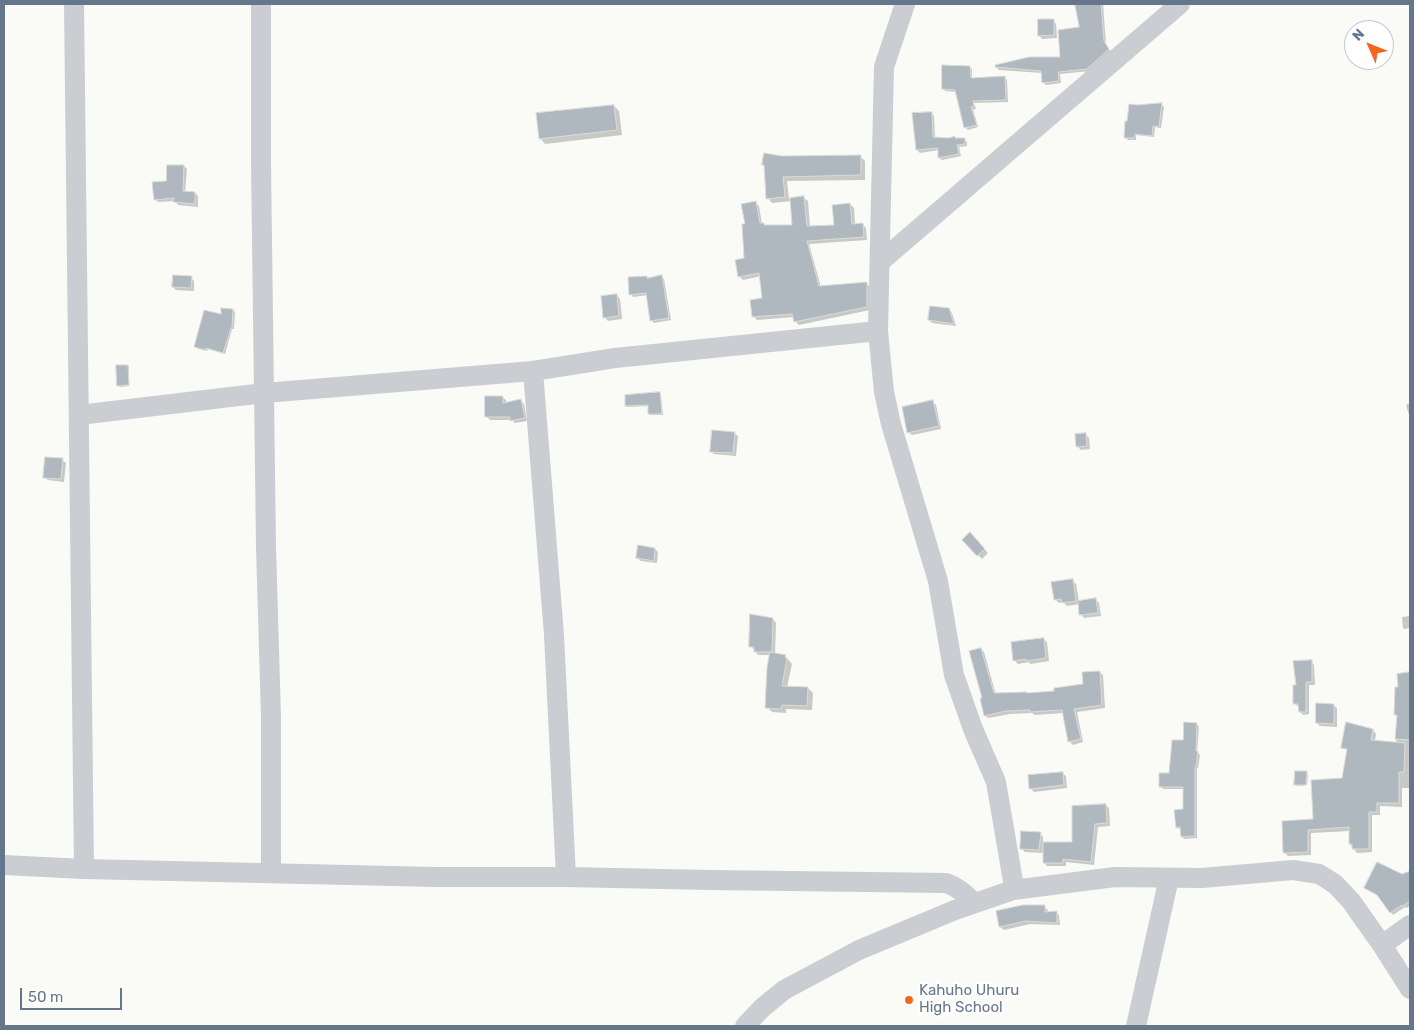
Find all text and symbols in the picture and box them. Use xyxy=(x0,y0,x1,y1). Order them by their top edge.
north arrow xyxy=(1344,20,1394,70)
text: N xyxy=(1349,25,1368,44)
scale bar xyxy=(22,978,125,1010)
place label: Kahuho Uhuru High School xyxy=(919,982,1019,1017)
text: 50 m xyxy=(28,988,63,1006)
marker: Kahuho Uhuru High School xyxy=(903,994,915,1006)

